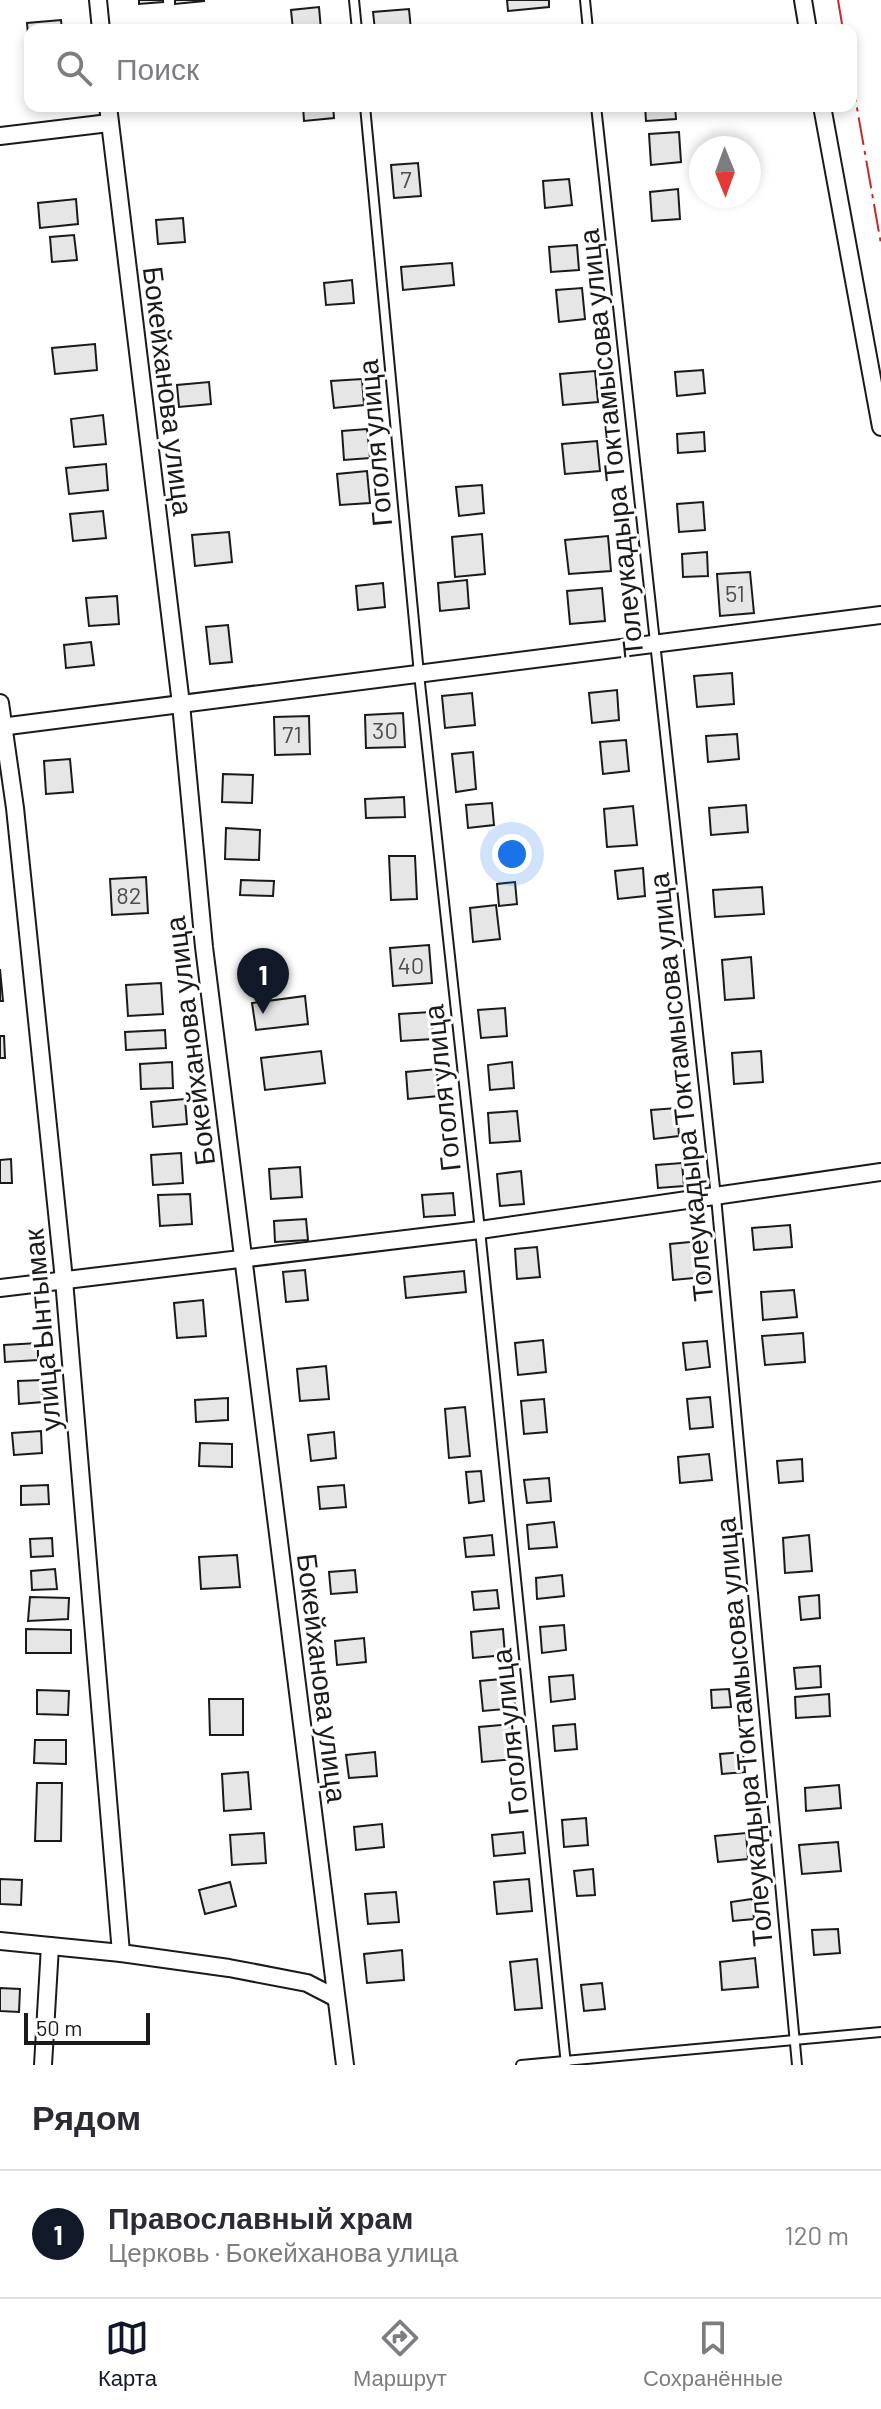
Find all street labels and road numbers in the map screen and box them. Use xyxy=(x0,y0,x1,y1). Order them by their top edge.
street label: Толеукадыра Токтамысова улица xyxy=(571,227,649,659)
street label: Бокейханова улица xyxy=(137,264,201,518)
street label: Гоголя улица xyxy=(350,358,398,528)
street label: Толеукадыра Токтамысова улица xyxy=(641,871,719,1303)
street label: Бокейханова улица xyxy=(157,914,221,1168)
street label: Гоголя улица xyxy=(415,1003,467,1173)
street label: улица Ынтымак xyxy=(15,1227,67,1433)
street label: Толеукадыра Токтамысова улица xyxy=(707,1516,779,1948)
street label: Бокейханова улица xyxy=(291,1551,355,1805)
street label: Гоголя улица xyxy=(483,1647,535,1817)

